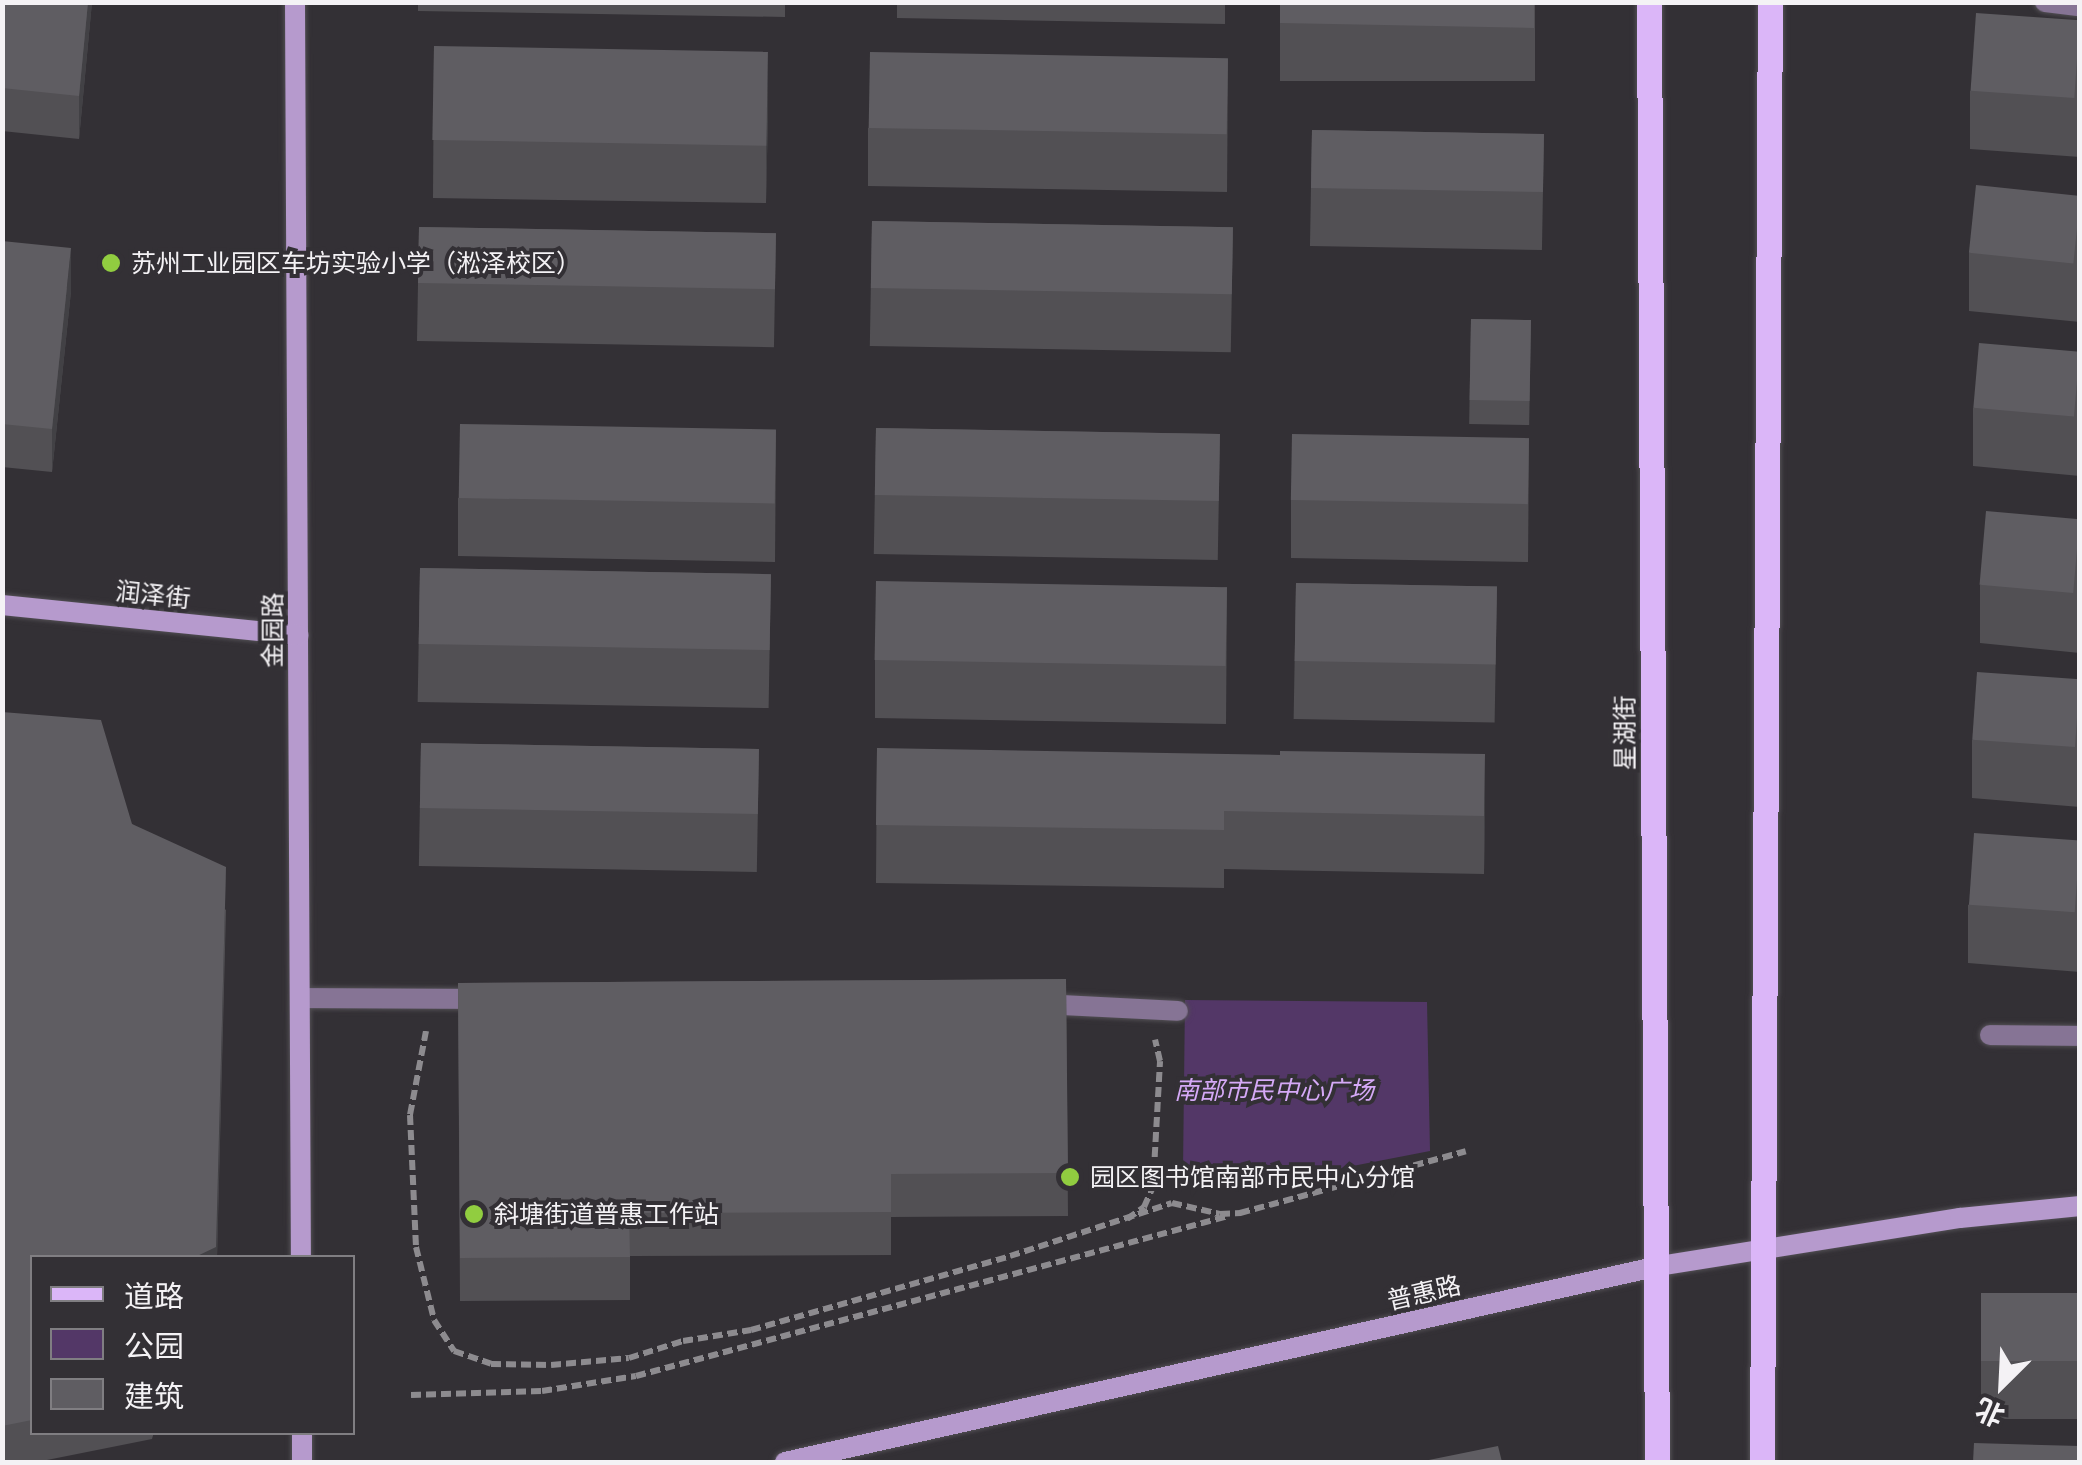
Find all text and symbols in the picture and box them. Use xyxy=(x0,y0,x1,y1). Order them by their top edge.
place label: 苏州工业园区车坊实验小学（淞泽校区） xyxy=(131,248,581,278)
marker: 苏州工业园区车坊实验小学（淞泽校区） xyxy=(100,252,122,274)
street label: 润泽街 xyxy=(114,576,192,614)
street label: 金园路 xyxy=(258,593,288,667)
street label: 星湖街 xyxy=(1610,696,1640,770)
park label: 南部市民中心广场 xyxy=(1174,1075,1374,1105)
place label: 园区图书馆南部市民中心分馆 xyxy=(1090,1162,1415,1192)
marker: 园区图书馆南部市民中心分馆 xyxy=(1059,1166,1081,1188)
place label: 斜塘街道普惠工作站 xyxy=(494,1199,719,1229)
marker: 斜塘街道普惠工作站 xyxy=(463,1203,485,1225)
legend xyxy=(30,1255,355,1435)
street label: 普惠路 xyxy=(1384,1270,1464,1316)
text: 道路 xyxy=(124,1276,184,1316)
text: 公园 xyxy=(124,1326,184,1366)
north arrow xyxy=(1952,1335,2052,1435)
text: 建筑 xyxy=(124,1376,184,1416)
text: 北 xyxy=(1969,1390,2010,1435)

